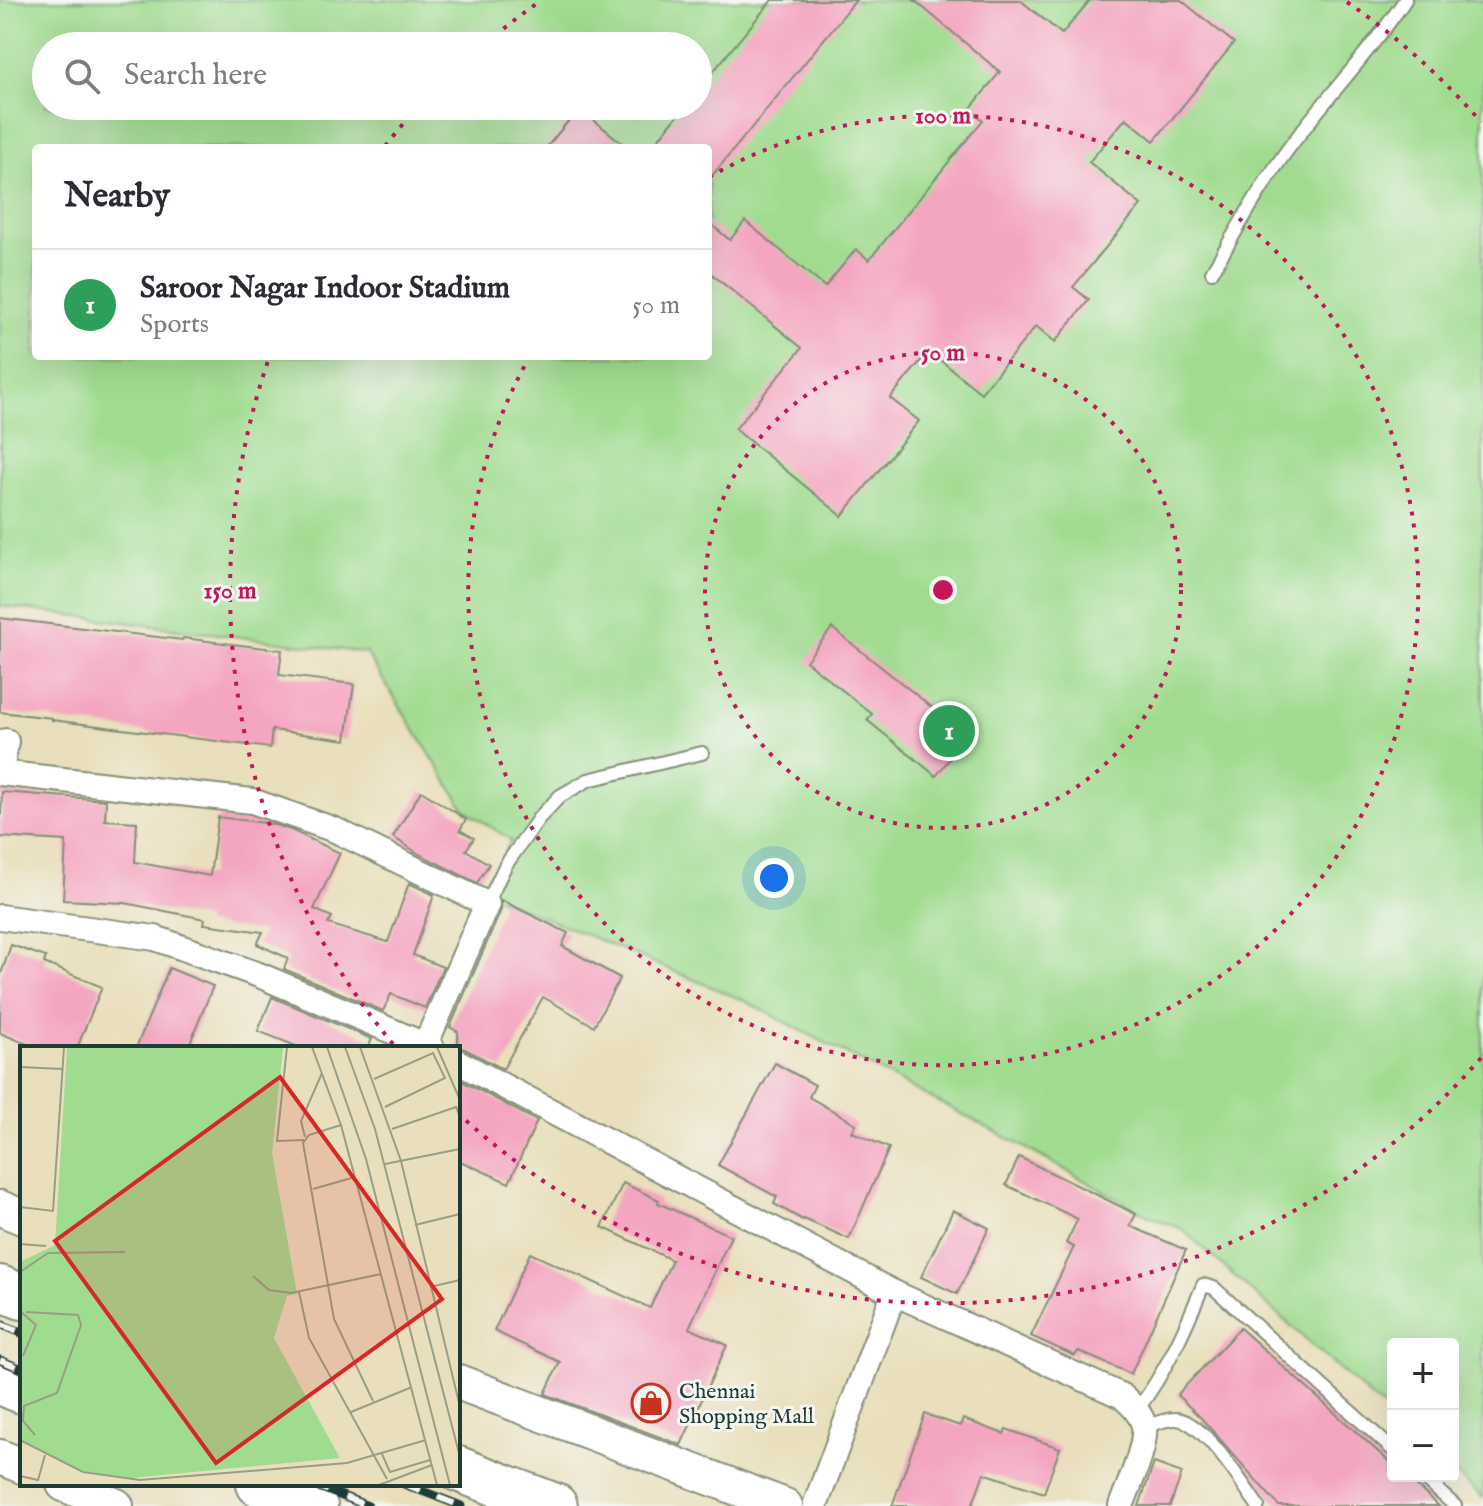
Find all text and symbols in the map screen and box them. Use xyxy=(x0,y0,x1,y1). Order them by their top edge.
search box xyxy=(32,32,712,120)
icon: search xyxy=(60,54,104,98)
text: Search here xyxy=(124,57,267,95)
text: 100 m xyxy=(915,101,972,132)
text: Nearby xyxy=(64,175,170,218)
text: Saroor Nagar Indoor Stadium xyxy=(140,270,510,308)
text: 1 xyxy=(85,289,95,322)
text: 50 m xyxy=(632,289,680,322)
text: Sports xyxy=(140,308,209,341)
text: 50 m xyxy=(921,338,966,369)
text: 150 m xyxy=(203,576,257,607)
centre of rings xyxy=(929,576,957,604)
pin: 1 xyxy=(923,701,975,761)
your location xyxy=(754,858,794,898)
inset map xyxy=(20,1046,460,1486)
map controls xyxy=(1387,1338,1459,1482)
button: + xyxy=(1387,1338,1459,1410)
place label: Chennai Shopping Mall xyxy=(679,1378,814,1431)
shop icon: Chennai Shopping Mall xyxy=(630,1382,672,1424)
button: − xyxy=(1387,1410,1459,1482)

